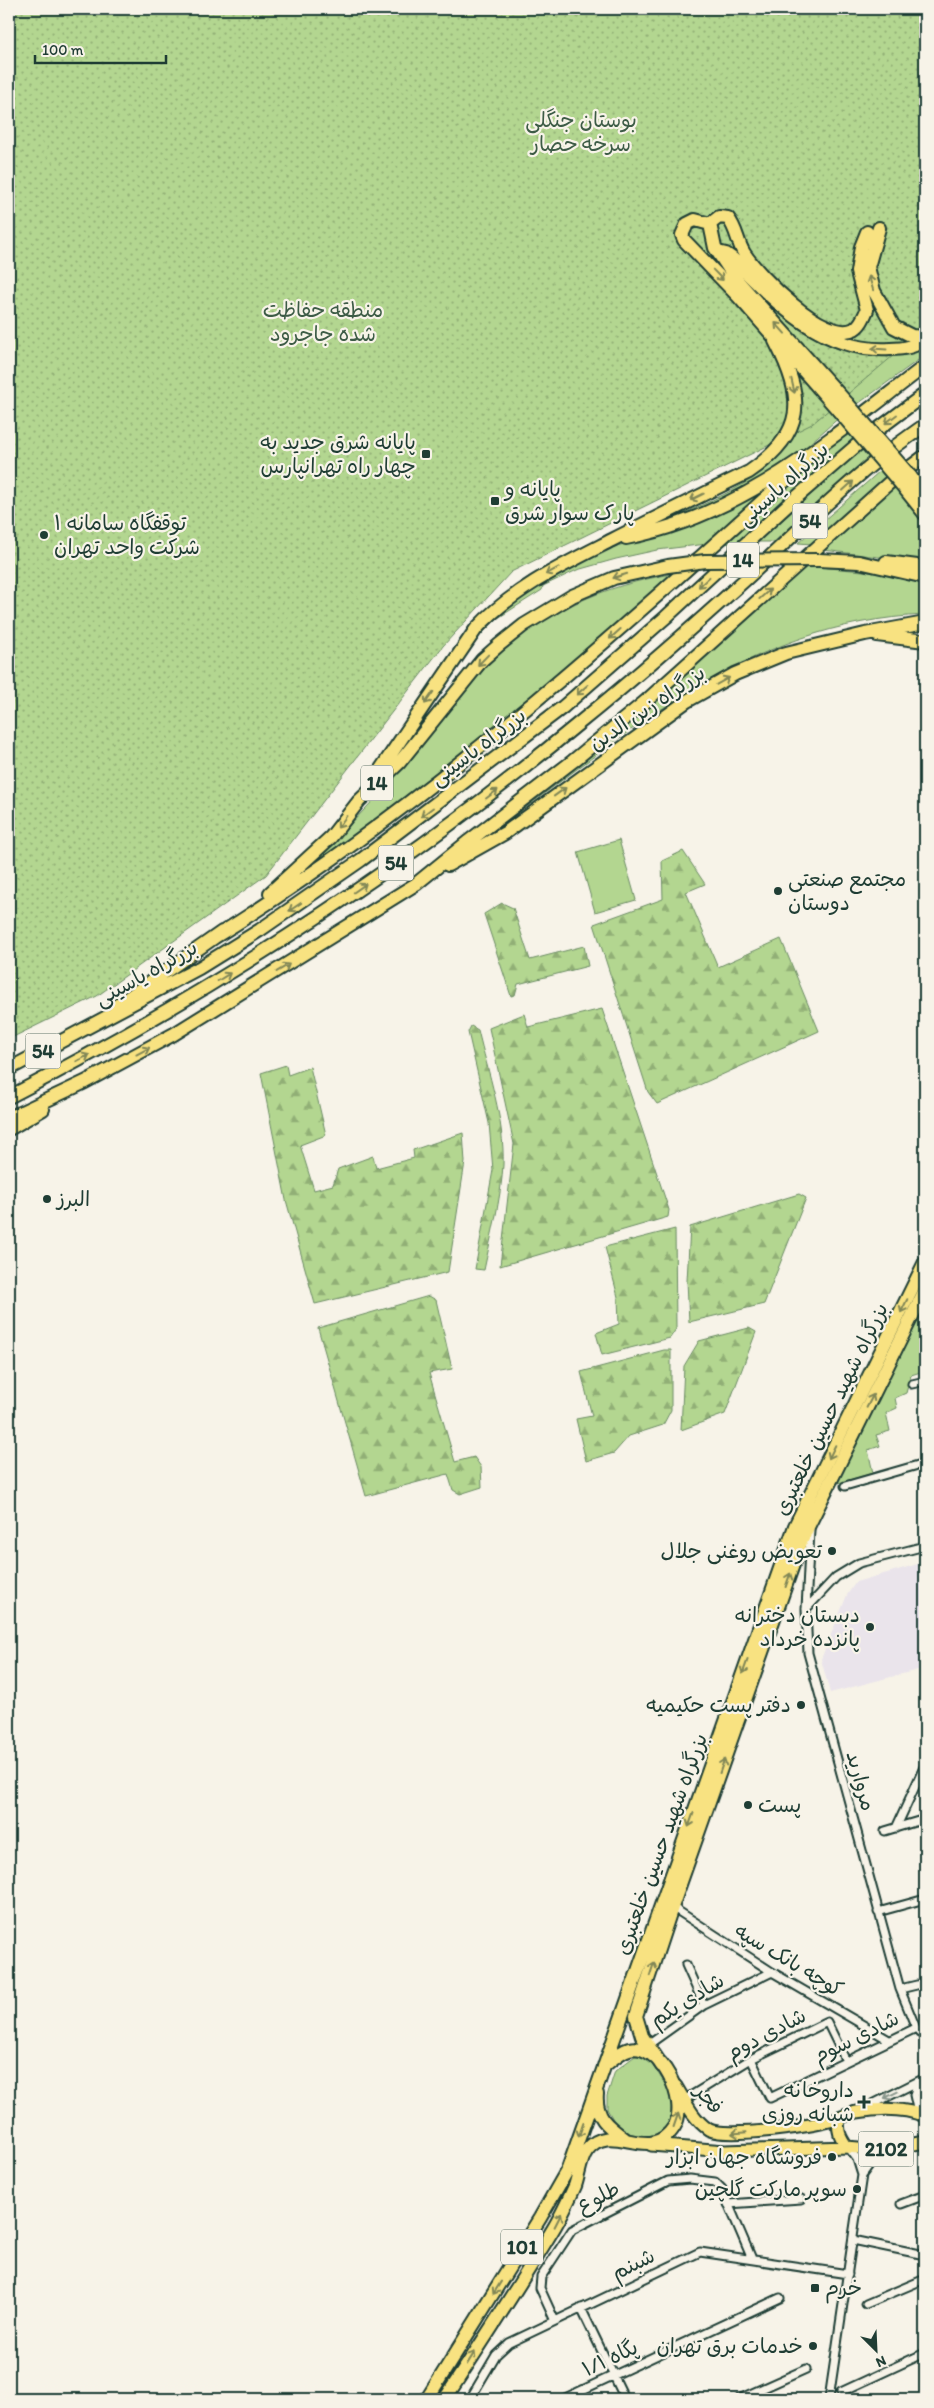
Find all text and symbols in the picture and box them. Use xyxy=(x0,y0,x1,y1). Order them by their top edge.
scale bar xyxy=(35,32,166,64)
text: 100 m xyxy=(42,41,84,59)
park label: بوستان جنگلی سرخه حصار xyxy=(525,107,637,156)
one-way arrow xyxy=(712,268,724,281)
one-way arrow xyxy=(866,275,876,291)
park label: منطقه حفاظت شده جاجرود xyxy=(263,297,383,346)
one-way arrow xyxy=(774,321,785,334)
one-way arrow xyxy=(871,344,887,354)
one-way arrow xyxy=(789,377,798,393)
one-way arrow xyxy=(885,414,898,425)
place label: پایانه شرق جدید به چهار راه تهرانپارس xyxy=(260,429,416,479)
street label: بزرگراه یاسینی xyxy=(732,436,835,532)
marker: پایانه شرق جدید به چهار راه تهرانپارس xyxy=(420,448,432,460)
place label: پایانه و پارک‌ سوار شرق xyxy=(503,476,635,526)
one-way arrow xyxy=(841,481,854,492)
one-way arrow xyxy=(690,493,705,502)
marker: پایانه و پارک‌ سوار شرق xyxy=(489,495,501,507)
road number: 54 xyxy=(792,504,828,538)
place label: توقفگاه سامانه ۱ شرکت واحد تهران xyxy=(54,510,200,559)
marker: توقفگاه سامانه ۱ شرکت واحد تهران xyxy=(38,529,50,541)
road number: 14 xyxy=(727,542,759,578)
one-way arrow xyxy=(545,566,560,576)
one-way arrow xyxy=(613,571,629,581)
one-way arrow xyxy=(697,576,710,588)
one-way arrow xyxy=(759,588,772,600)
one-way arrow xyxy=(608,628,621,640)
one-way arrow xyxy=(477,654,489,666)
street label: بزرگراه زین الدین xyxy=(584,659,710,757)
one-way arrow xyxy=(715,676,730,686)
one-way arrow xyxy=(576,684,589,696)
one-way arrow xyxy=(424,691,434,705)
street label: بزرگراه یاسینی xyxy=(425,702,532,792)
road number: 14 xyxy=(361,766,393,800)
one-way arrow xyxy=(553,787,567,797)
one-way arrow xyxy=(485,788,498,799)
one-way arrow xyxy=(421,806,434,817)
one-way arrow xyxy=(337,815,348,828)
road number: 54 xyxy=(378,846,414,880)
place label: مجتمع صنعتی دوستان xyxy=(788,866,906,915)
one-way arrow xyxy=(353,883,367,893)
marker: مجتمع صنعتی دوستان xyxy=(772,885,784,897)
one-way arrow xyxy=(288,901,302,912)
street label: بزرگراه یاسینی xyxy=(90,934,203,1013)
one-way arrow xyxy=(275,962,289,972)
one-way arrow xyxy=(217,972,231,982)
road number: 54 xyxy=(26,1034,60,1068)
one-way arrow xyxy=(136,1046,151,1056)
one-way arrow xyxy=(75,1053,90,1062)
place label: البرز xyxy=(55,1186,90,1212)
marker: البرز xyxy=(41,1193,53,1205)
street label: بزرگراه شهید حسین خلعتبری xyxy=(768,1298,894,1520)
one-way arrow xyxy=(899,1298,908,1313)
one-way arrow xyxy=(865,1393,875,1408)
one-way arrow xyxy=(827,1444,837,1459)
place label: تعویض روغنی جلال xyxy=(661,1538,823,1565)
marker: تعویض روغنی جلال xyxy=(826,1545,838,1557)
one-way arrow xyxy=(784,1573,793,1588)
place label: دبستان دخترانه پانزده خرداد xyxy=(734,1602,860,1652)
marker: دبستان دخترانه پانزده خرداد xyxy=(864,1621,876,1633)
one-way arrow xyxy=(740,1659,749,1674)
place label: دفتر پست حکیمیه xyxy=(646,1692,791,1718)
marker: دفتر پست حکیمیه xyxy=(795,1699,807,1711)
street label: بزرگراه شهید حسین خلعتبری xyxy=(609,1730,713,1958)
street label: مروارید xyxy=(842,1748,881,1814)
one-way arrow xyxy=(718,1759,727,1774)
place label: پست xyxy=(758,1792,801,1818)
marker: پست xyxy=(742,1799,754,1811)
one-way arrow xyxy=(686,1812,695,1828)
street label: کوچه بانک سپه xyxy=(730,1917,848,2003)
one-way arrow xyxy=(648,1962,657,1978)
street label: شادی یکم xyxy=(645,1967,730,2035)
street label: شادی دوم xyxy=(722,2002,812,2069)
street label: شادی سوم xyxy=(809,2005,905,2072)
street label: فجر xyxy=(689,2077,729,2119)
place label: داروخانه شبانه روزی xyxy=(762,2077,854,2127)
one-way arrow xyxy=(884,2091,899,2100)
marker: داروخانه شبانه روزی xyxy=(858,2096,870,2108)
one-way arrow xyxy=(672,2112,681,2128)
one-way arrow xyxy=(576,2122,586,2138)
one-way arrow xyxy=(731,2128,747,2137)
road number: 2102 xyxy=(858,2132,914,2166)
place label: فروشگاه جهان ابزار xyxy=(664,2144,822,2170)
marker: فروشگاه جهان ابزار xyxy=(826,2151,838,2163)
street label: طلوع xyxy=(572,2175,625,2221)
place label: سوپر مارکت گلچین xyxy=(695,2176,847,2202)
marker: سوپر مارکت گلچین xyxy=(851,2183,863,2195)
one-way arrow xyxy=(554,2213,563,2228)
road number: 101 xyxy=(501,2230,543,2264)
street label: شبنم xyxy=(607,2242,660,2288)
place label: خرم xyxy=(825,2275,862,2304)
one-way arrow xyxy=(491,2280,501,2294)
marker: خرم xyxy=(809,2282,821,2294)
north arrow xyxy=(852,2326,902,2376)
place label: خدمات برق تهران xyxy=(656,2333,803,2359)
street label: پگاه ۱/۱ xyxy=(578,2334,642,2382)
marker: خدمات برق تهران xyxy=(807,2340,819,2352)
one-way arrow xyxy=(467,2351,477,2365)
text: N xyxy=(873,2352,889,2371)

